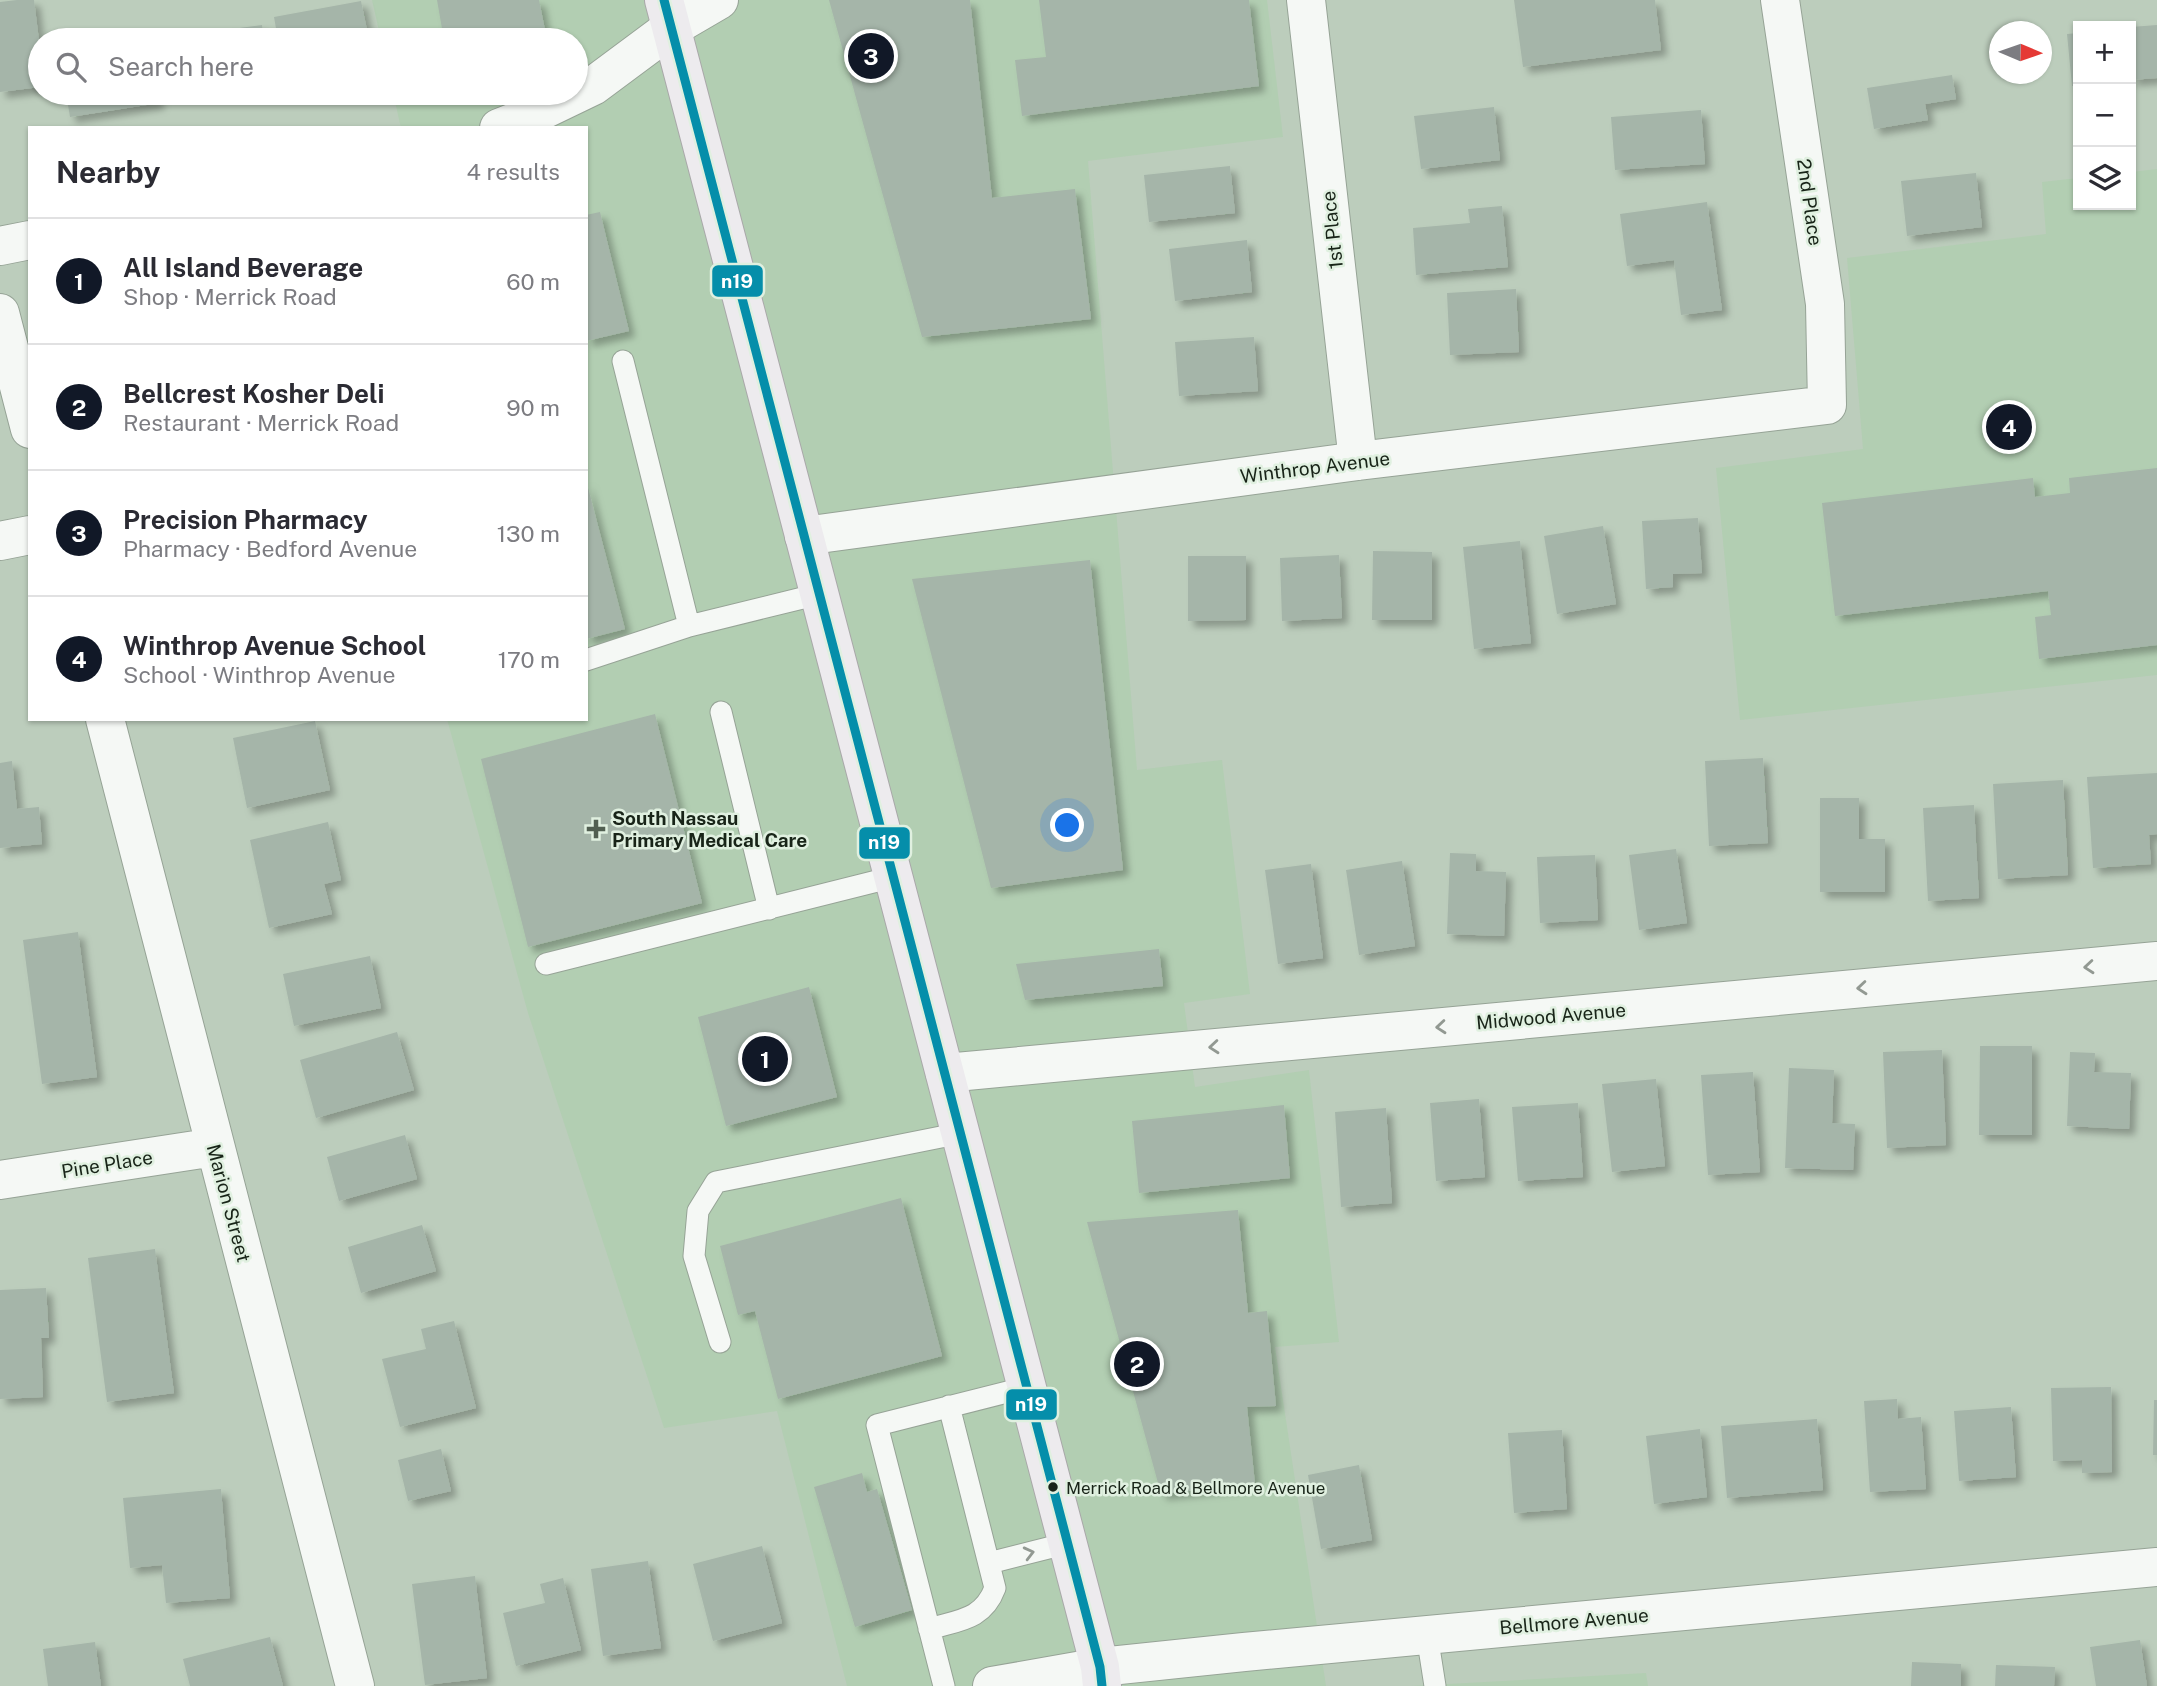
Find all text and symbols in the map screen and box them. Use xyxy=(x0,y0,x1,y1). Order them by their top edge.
north arrow xyxy=(1989,21,2052,84)
map controls xyxy=(2073,21,2136,210)
button: + xyxy=(2073,21,2136,84)
search box xyxy=(28,28,588,105)
pin: 3 xyxy=(848,30,894,82)
icon: search xyxy=(52,48,90,86)
text: Search here xyxy=(108,51,254,82)
button: − xyxy=(2073,84,2136,147)
button: layers xyxy=(2073,147,2136,210)
text: Nearby xyxy=(56,154,160,190)
street label: 2nd Place xyxy=(1793,157,1827,247)
text: 4 results xyxy=(466,158,560,185)
street label: 1st Place xyxy=(1317,190,1347,270)
text: All Island Beverage xyxy=(123,252,363,283)
line badge: n19 xyxy=(711,264,764,298)
text: 1 xyxy=(74,268,84,295)
text: 60 m xyxy=(506,268,560,295)
text: n19 xyxy=(721,270,753,292)
text: Shop · Merrick Road xyxy=(123,283,337,310)
text: Bellcrest Kosher Deli xyxy=(123,378,384,409)
text: 2 xyxy=(72,394,86,421)
text: 90 m xyxy=(506,394,560,421)
pin: 4 xyxy=(1986,401,2032,453)
text: Restaurant · Merrick Road xyxy=(123,409,399,436)
street label: Winthrop Avenue xyxy=(1239,447,1391,487)
text: Precision Pharmacy xyxy=(123,504,368,535)
text: 3 xyxy=(71,520,87,547)
text: 130 m xyxy=(497,520,560,547)
text: Pharmacy · Bedford Avenue xyxy=(123,535,417,562)
text: Winthrop Avenue School xyxy=(123,630,426,661)
text: 4 xyxy=(71,646,87,673)
text: 170 m xyxy=(498,646,560,673)
text: School · Winthrop Avenue xyxy=(123,661,395,688)
place label: South Nassau Primary Medical Care xyxy=(612,807,807,851)
your location xyxy=(1050,808,1084,842)
marker: South Nassau Primary Medical Care xyxy=(586,819,606,839)
line badge: n19 xyxy=(858,826,911,860)
text: n19 xyxy=(868,831,900,853)
one-way arrow xyxy=(2083,959,2094,974)
one-way arrow xyxy=(1857,980,1868,995)
street label: Midwood Avenue xyxy=(1475,998,1627,1034)
one-way arrow xyxy=(1435,1019,1447,1034)
pin: 1 xyxy=(742,1033,788,1085)
one-way arrow xyxy=(1208,1039,1219,1054)
street label: Marion Street xyxy=(203,1142,255,1264)
street label: Pine Place xyxy=(60,1146,154,1182)
pin: 2 xyxy=(1114,1338,1160,1390)
line badge: n19 xyxy=(1005,1388,1058,1421)
text: n19 xyxy=(1015,1393,1047,1415)
place label: Merrick Road & Bellmore Avenue xyxy=(1066,1478,1325,1498)
marker: Merrick Road & Bellmore Avenue xyxy=(1046,1480,1060,1494)
one-way arrow xyxy=(1023,1547,1035,1561)
street label: Bellmore Avenue xyxy=(1498,1604,1650,1638)

